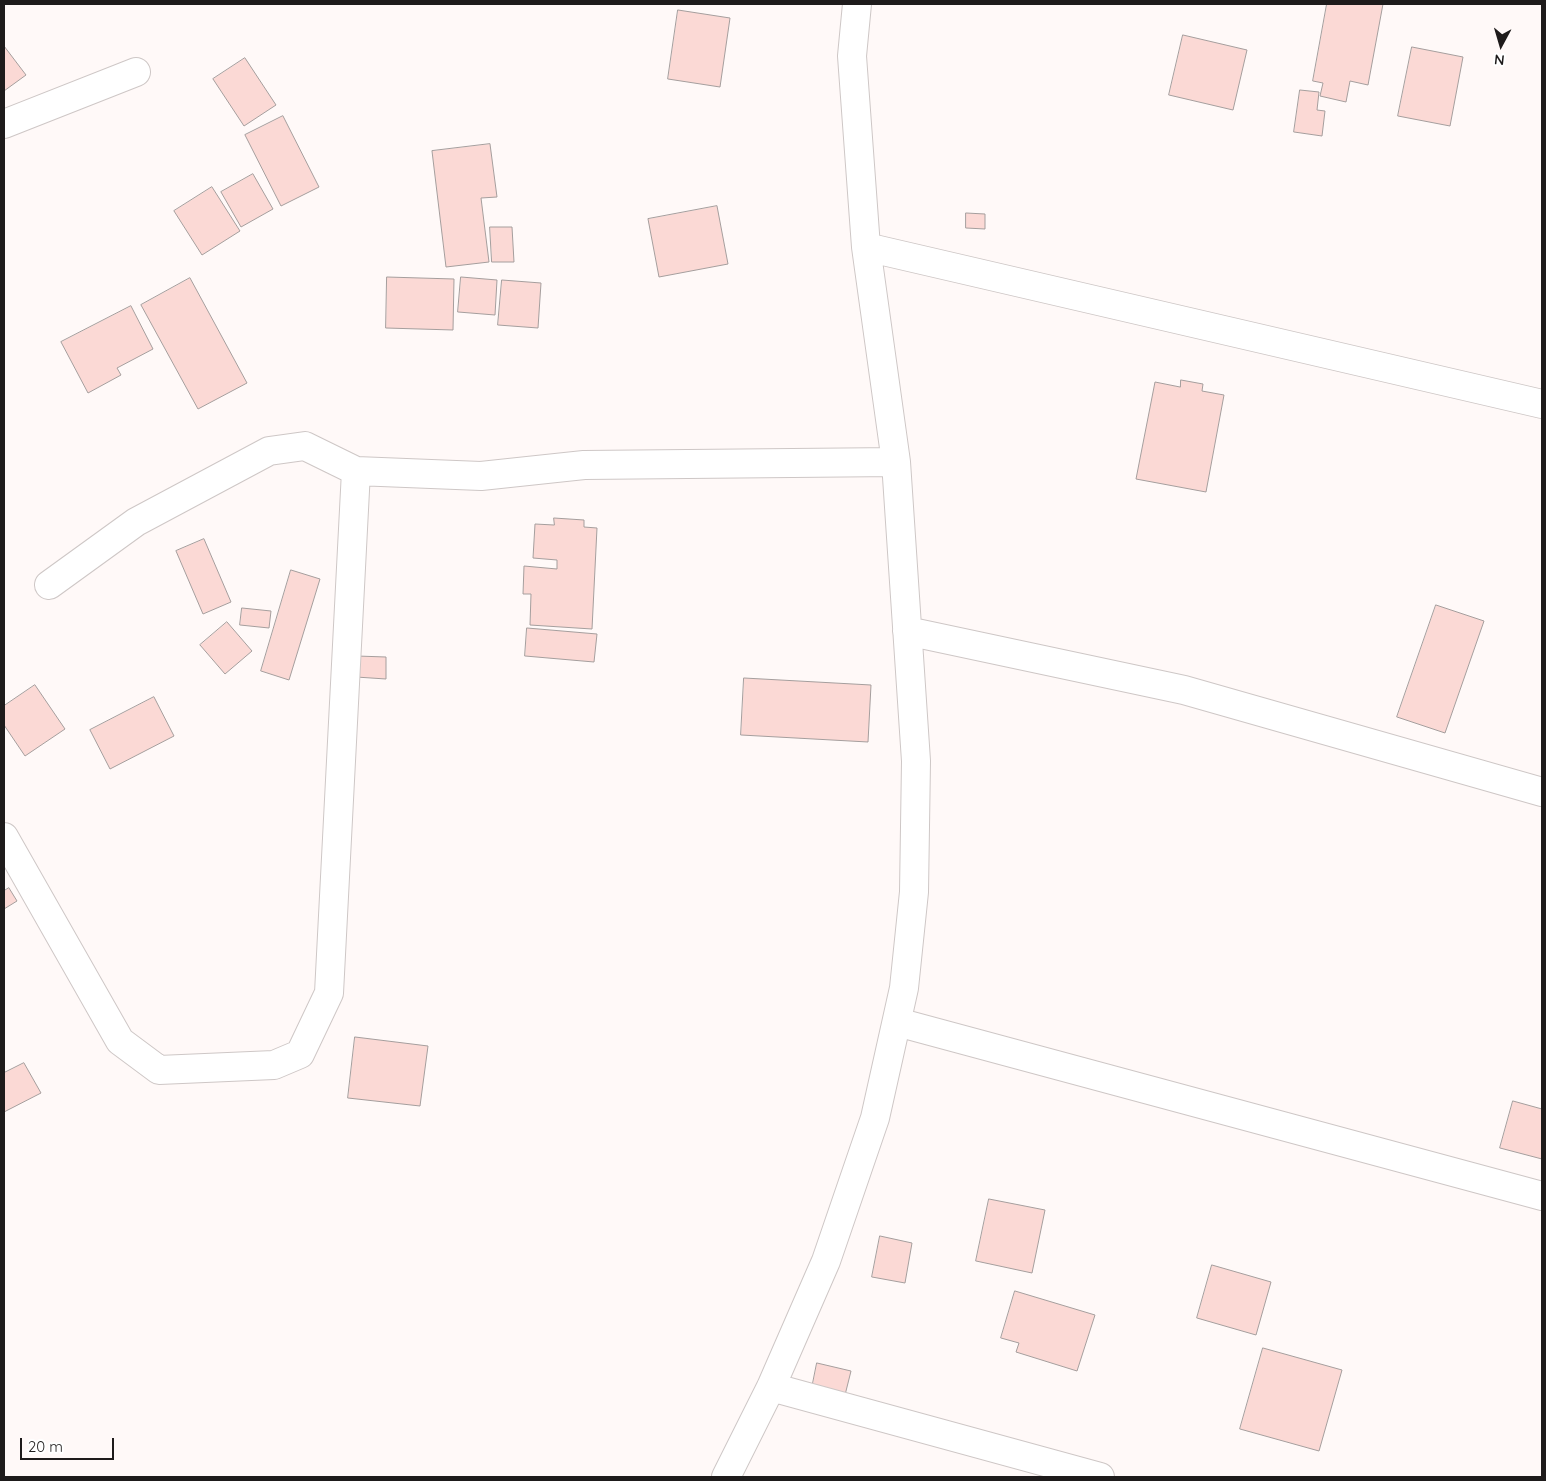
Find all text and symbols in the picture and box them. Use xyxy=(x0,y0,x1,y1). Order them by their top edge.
north arrow xyxy=(1476,20,1526,70)
text: N xyxy=(1493,50,1506,69)
scale bar xyxy=(22,1428,116,1460)
text: 20 m xyxy=(28,1437,63,1456)

